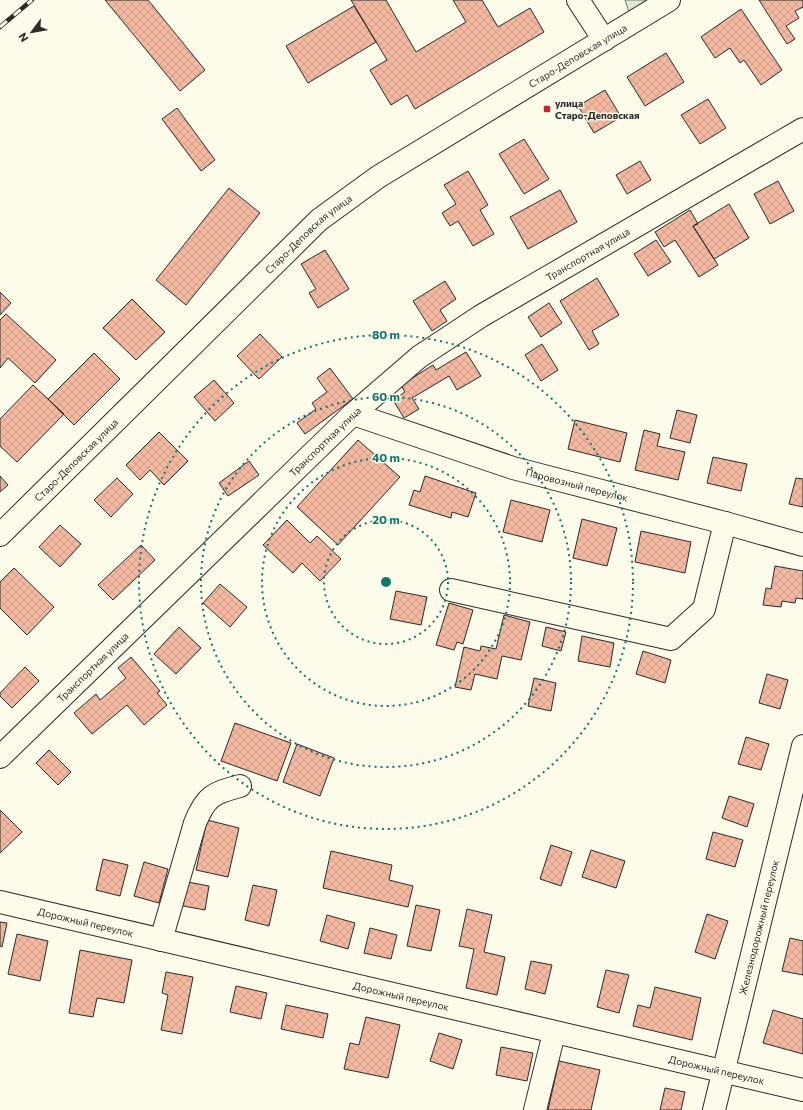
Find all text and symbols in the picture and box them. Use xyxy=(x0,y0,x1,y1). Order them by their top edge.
north arrow xyxy=(12,12,52,52)
street label: Старо-Деповская улица xyxy=(526,21,629,90)
text: N xyxy=(15,31,31,45)
place label: улица Старо-Деповская xyxy=(555,97,640,121)
marker: улица Старо-Деповская xyxy=(542,104,552,114)
street label: Старо-Деповская улица xyxy=(262,192,354,276)
street label: Транспортная улица xyxy=(544,225,632,283)
text: 80 m xyxy=(372,327,400,341)
text: 60 m xyxy=(372,389,400,403)
street label: Транспортная улица xyxy=(287,404,363,479)
street label: Старо-Деповская улица xyxy=(32,416,120,504)
text: 40 m xyxy=(372,450,400,464)
street label: Паровозный переулок xyxy=(525,466,630,504)
text: 20 m xyxy=(372,512,400,526)
centre of rings xyxy=(379,575,393,589)
street label: Транспортная улица xyxy=(54,630,131,704)
street label: Железнодорожный переулок xyxy=(736,858,781,996)
street label: Дорожный переулок xyxy=(37,905,135,939)
street label: Дорожный переулок xyxy=(352,979,451,1013)
street label: Дорожный переулок xyxy=(668,1053,766,1087)

